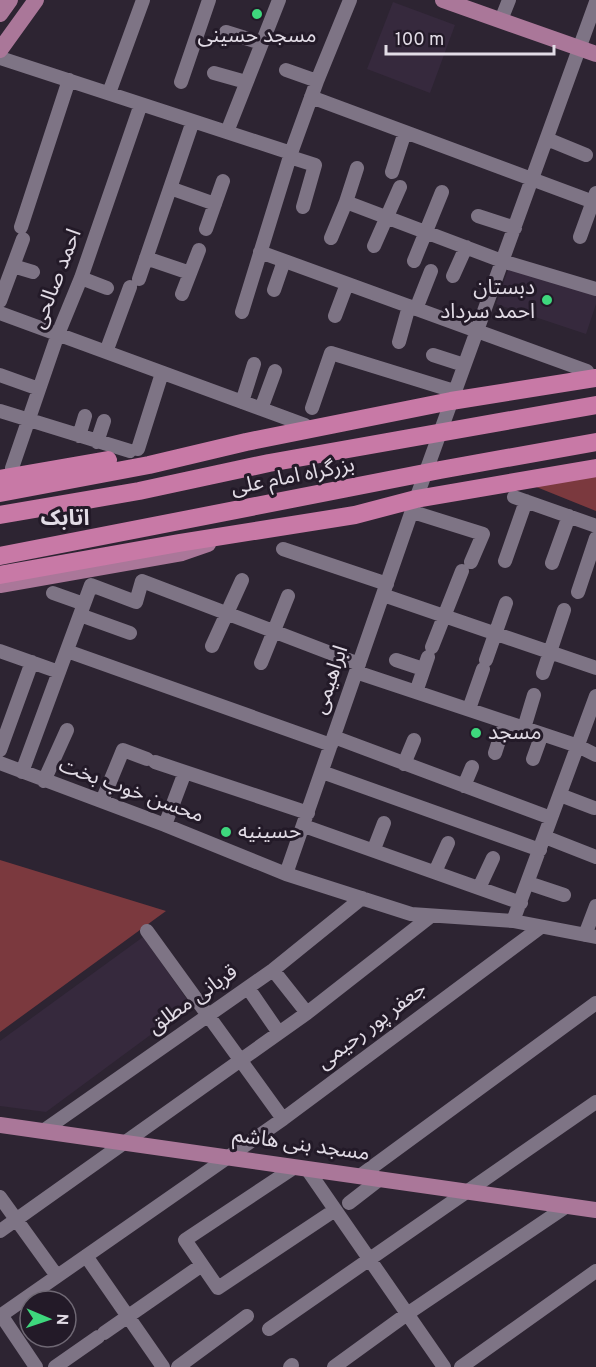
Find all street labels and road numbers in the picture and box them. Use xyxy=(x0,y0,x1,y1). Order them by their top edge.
street label: احمد صالحی xyxy=(26,225,88,333)
street label: بزرگراه امام علی xyxy=(229,452,357,503)
street label: ابراهیمی xyxy=(307,642,355,718)
street label: محسن خوب بخت xyxy=(55,752,207,830)
street label: قربانی مطلق xyxy=(143,959,243,1041)
street label: جعفر پور رحیمی xyxy=(312,976,432,1076)
street label: مسجد بنی هاشم xyxy=(231,1122,371,1168)

